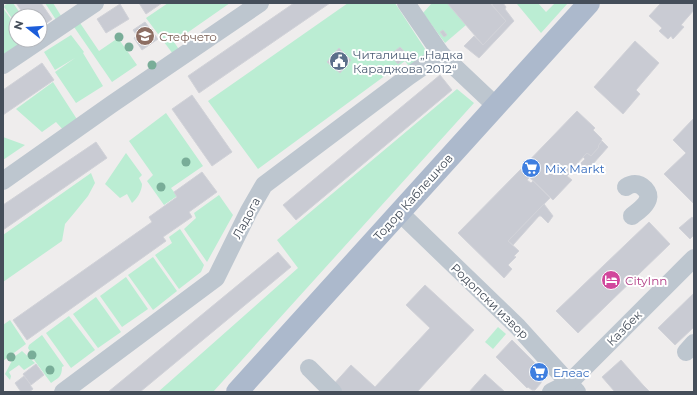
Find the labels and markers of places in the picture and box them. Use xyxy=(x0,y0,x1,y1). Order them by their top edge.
school or university icon: Стефчето xyxy=(134,25,156,47)
place label: Стефчето xyxy=(159,29,217,44)
place label: Читалище „Надка Караджова 2012“ xyxy=(353,47,463,76)
public building icon: Читалище „Надка Караджова 2012“ xyxy=(328,50,350,72)
supermarket icon: Mix Markt xyxy=(520,157,542,179)
place label: Mix Markt xyxy=(545,161,605,176)
hotel icon: CityInn xyxy=(600,269,622,291)
place label: CityInn xyxy=(625,273,667,288)
supermarket icon: Елеас xyxy=(528,361,550,383)
place label: Елеас xyxy=(553,365,590,380)

